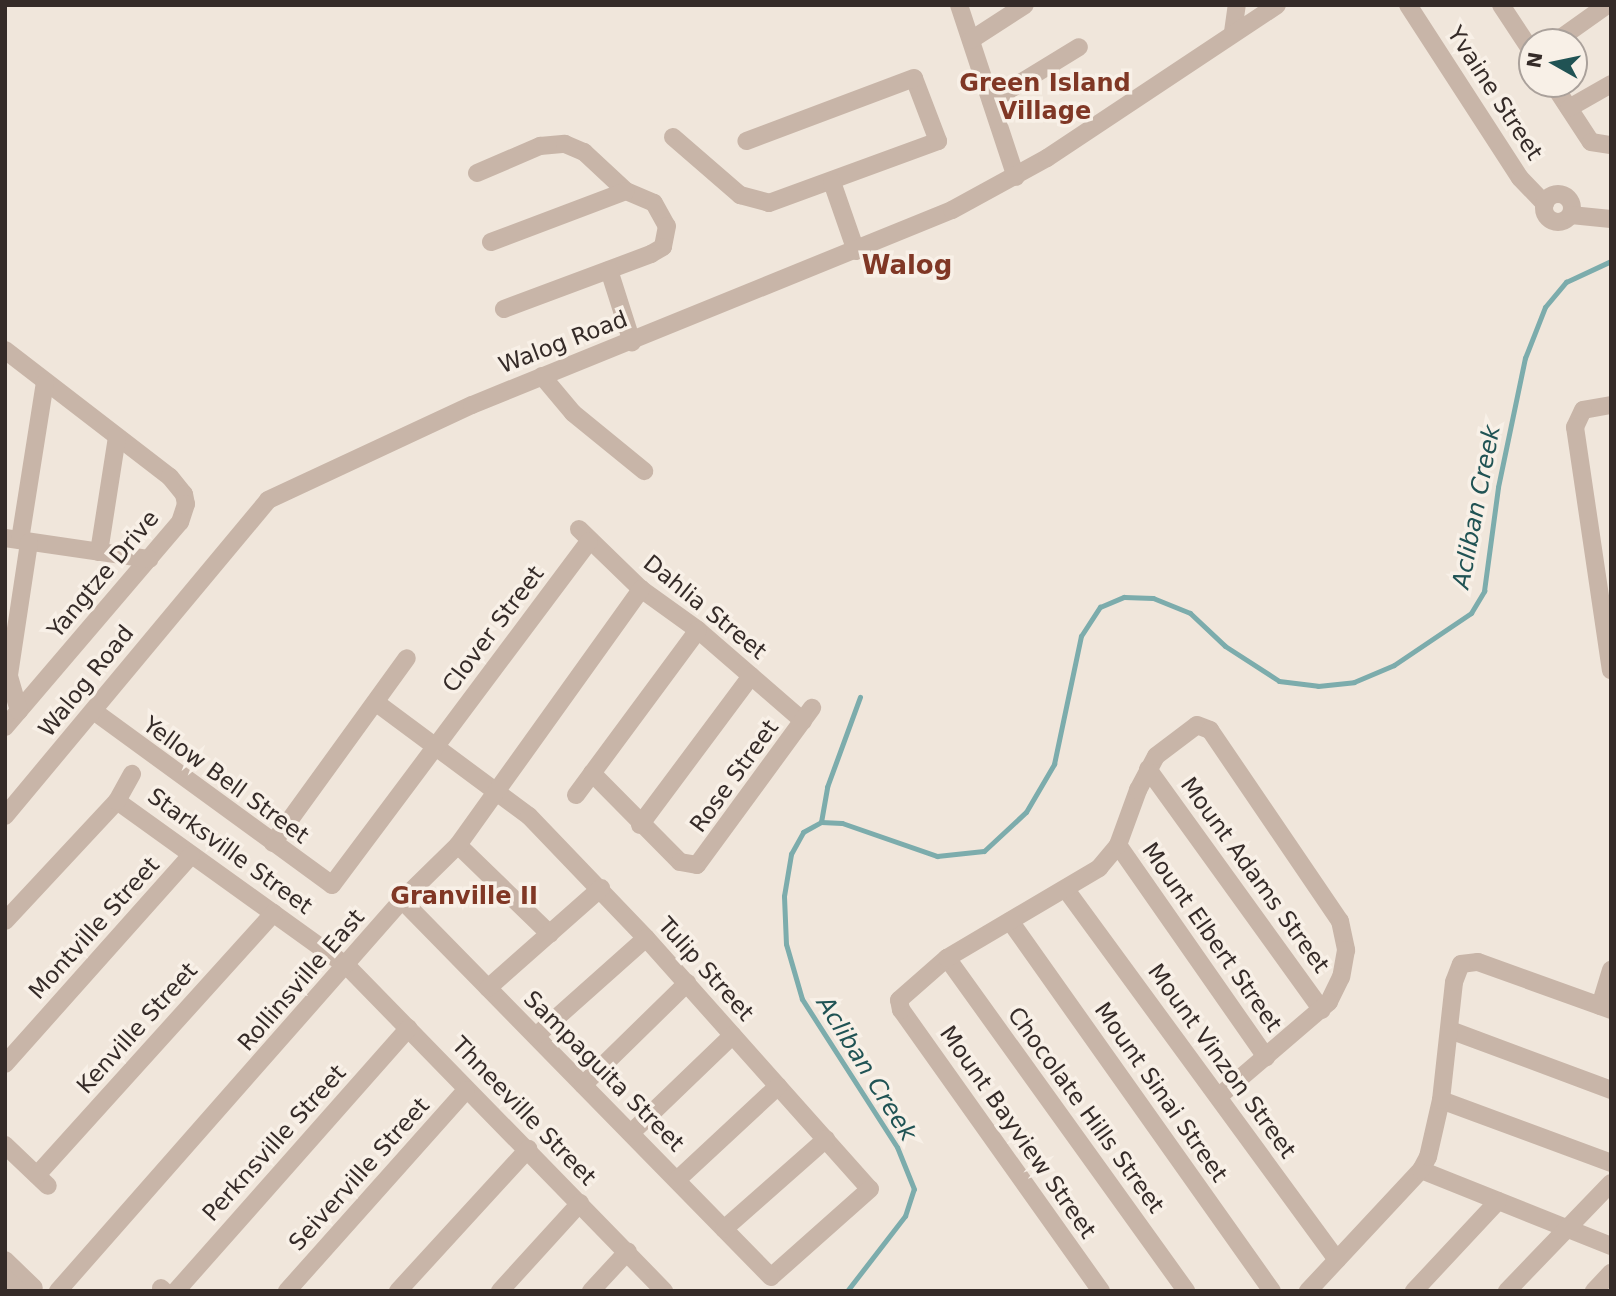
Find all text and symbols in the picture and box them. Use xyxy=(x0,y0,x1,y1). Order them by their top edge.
street label: Yvaine Street xyxy=(1441,21,1549,165)
north arrow xyxy=(1518,28,1588,98)
text: N xyxy=(1522,50,1546,70)
district label: Green Island Village xyxy=(959,70,1131,126)
district label: Walog xyxy=(862,250,952,282)
street label: Walog Road xyxy=(495,305,631,379)
water label: Acliban Creek xyxy=(1447,423,1507,591)
street label: Yangtze Drive xyxy=(42,505,164,643)
street label: Dahlia Street xyxy=(638,549,772,665)
street label: Clover Street xyxy=(437,560,549,698)
street label: Walog Road xyxy=(33,620,139,742)
street label: Yellow Bell Street xyxy=(138,711,314,849)
street label: Rose Street xyxy=(684,714,784,838)
street label: Mount Adams Street xyxy=(1175,772,1335,978)
street label: Starksville Street xyxy=(142,782,318,920)
street label: Mount Elbert Street xyxy=(1136,837,1288,1037)
street label: Montville Street xyxy=(23,851,165,1005)
district label: Granville II xyxy=(390,883,538,911)
street label: Rollinsville East xyxy=(232,904,370,1056)
street label: Tulip Street xyxy=(652,912,760,1026)
street label: Kenville Street xyxy=(71,957,203,1099)
street label: Mount Vinzon Street xyxy=(1142,958,1302,1164)
street label: Sampaguita Street xyxy=(518,985,690,1157)
water label: Acliban Creek xyxy=(810,991,922,1147)
street label: Mount Sinai Street xyxy=(1089,997,1233,1187)
street label: Chocolate Hills Street xyxy=(1002,1002,1170,1218)
street label: Mount Bayview Street xyxy=(934,1020,1102,1244)
street label: Thneeville Street xyxy=(446,1031,602,1191)
street label: Perknsville Street xyxy=(197,1059,351,1227)
street label: Seiverville Street xyxy=(283,1092,435,1256)

